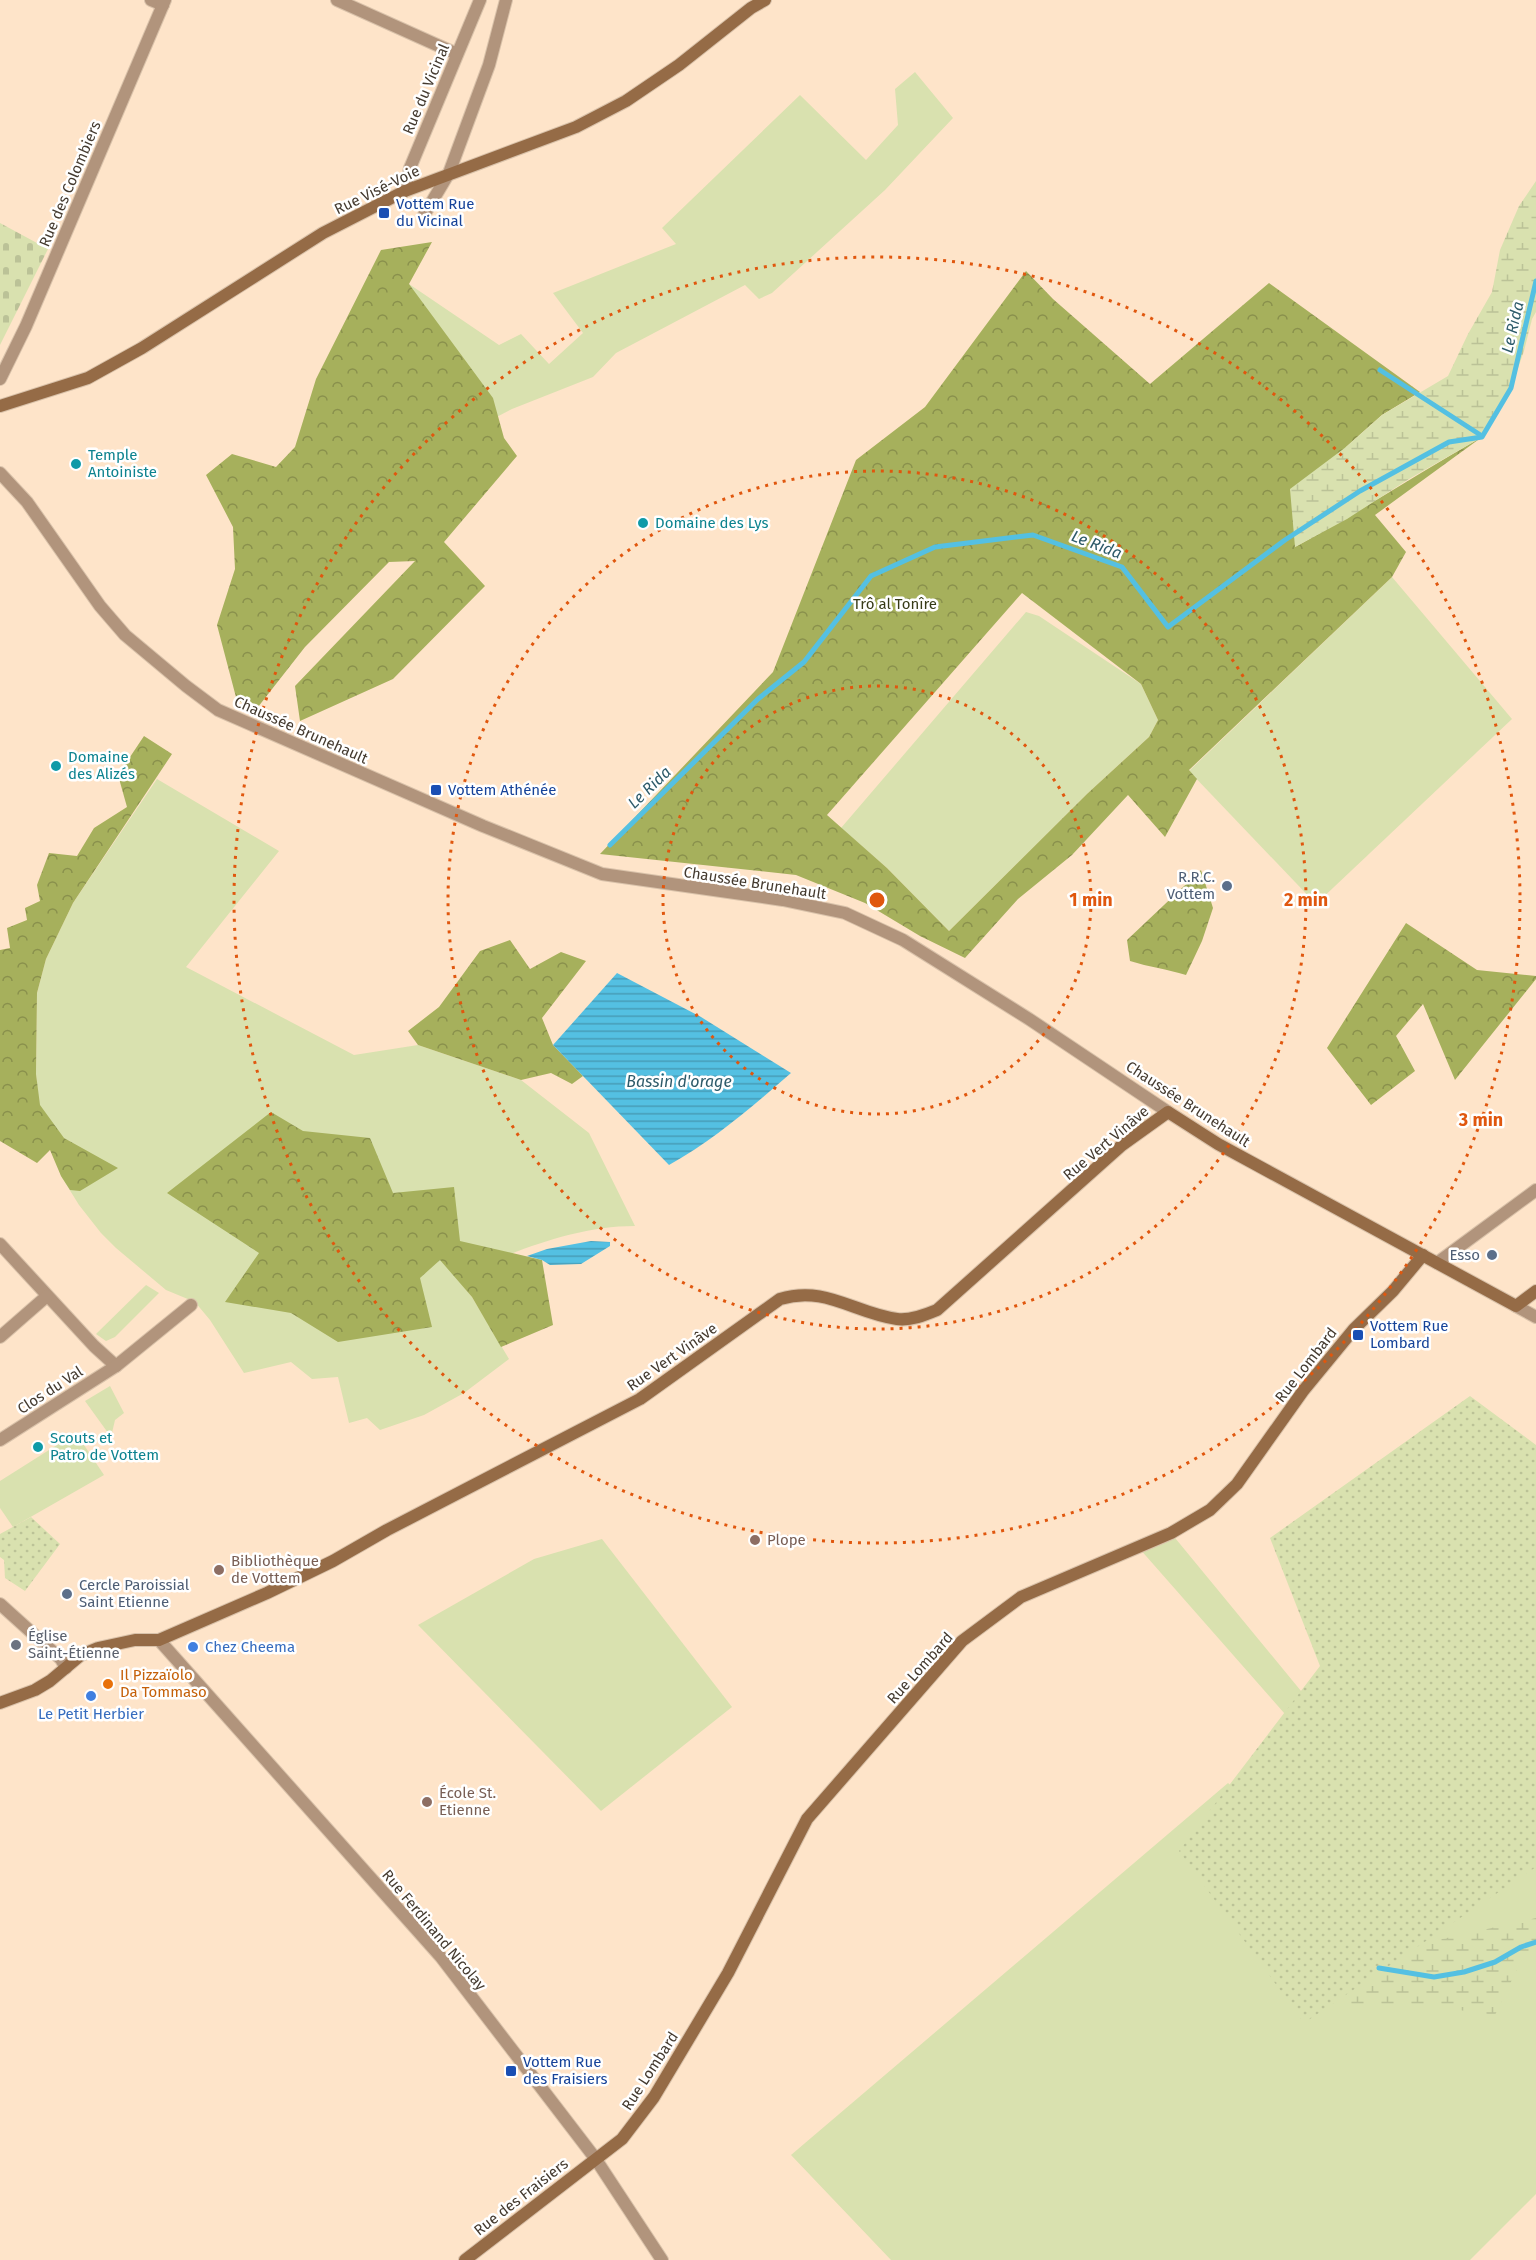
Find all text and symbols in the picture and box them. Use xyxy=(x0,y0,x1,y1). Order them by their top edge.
street label: Rue du Vicinal xyxy=(399,40,453,137)
street label: Rue des Colombiers xyxy=(35,118,105,250)
street label: Rue Visé-Voie xyxy=(331,162,423,218)
place label: Vottem Rue du Vicinal xyxy=(396,195,474,230)
marker: Vottem Rue du Vicinal xyxy=(377,206,391,220)
water label: Le Rida xyxy=(1497,299,1528,355)
place label: Temple Antoiniste xyxy=(88,446,157,481)
marker: Temple Antoiniste xyxy=(69,457,83,471)
place label: Domaine des Lys xyxy=(655,514,768,532)
marker: Domaine des Lys xyxy=(636,516,650,530)
water label: Le Rida xyxy=(1069,526,1125,563)
park label: Trô al Tonîre xyxy=(853,595,937,613)
street label: Chaussée Brunehault xyxy=(231,692,371,768)
place label: Domaine des Alizés xyxy=(68,748,135,783)
marker: Domaine des Alizés xyxy=(49,759,63,773)
water label: Le Rida xyxy=(624,762,675,812)
place label: Vottem Athénée xyxy=(448,781,556,799)
marker: Vottem Athénée xyxy=(429,783,443,797)
street label: Chaussée Brunehault xyxy=(682,863,828,903)
place label: R.R.C. Vottem xyxy=(1167,868,1215,903)
marker: R.R.C. Vottem xyxy=(1220,879,1234,893)
text: 1 min xyxy=(1069,889,1113,911)
text: 2 min xyxy=(1284,889,1328,911)
centre of rings xyxy=(867,890,887,910)
street label: Chaussée Brunehault xyxy=(1123,1057,1254,1151)
water label: Bassin d'orage xyxy=(626,1072,732,1091)
street label: Rue Vert Vinâve xyxy=(1060,1102,1152,1184)
text: 3 min xyxy=(1458,1109,1503,1131)
place label: Esso xyxy=(1449,1246,1480,1264)
marker: Esso xyxy=(1485,1248,1499,1262)
place label: Vottem Rue Lombard xyxy=(1370,1317,1448,1352)
street label: Rue Vert Vinâve xyxy=(623,1319,721,1395)
street label: Rue Lombard xyxy=(1271,1324,1341,1406)
marker: Vottem Rue Lombard xyxy=(1351,1328,1365,1342)
street label: Clos du Val xyxy=(14,1362,86,1418)
place label: Scouts et Patro de Vottem xyxy=(50,1429,159,1464)
marker: Scouts et Patro de Vottem xyxy=(31,1440,45,1454)
place label: Plope xyxy=(767,1531,806,1549)
marker: Plope xyxy=(748,1533,762,1547)
place label: Bibliothèque de Vottem xyxy=(231,1552,319,1587)
marker: Bibliothèque de Vottem xyxy=(212,1563,226,1577)
place label: Cercle Paroissial Saint Etienne xyxy=(79,1576,190,1611)
marker: Cercle Paroissial Saint Etienne xyxy=(60,1587,74,1601)
place label: Église Saint-Étienne xyxy=(28,1627,120,1662)
street label: Rue Lombard xyxy=(883,1629,957,1707)
marker: Église Saint-Étienne xyxy=(9,1638,23,1652)
place label: Chez Cheema xyxy=(205,1638,295,1656)
marker: Chez Cheema xyxy=(186,1640,200,1654)
place label: Il Pizzaïolo Da Tommaso xyxy=(120,1666,207,1701)
marker: Il Pizzaïolo Da Tommaso xyxy=(101,1677,115,1691)
marker: Le Petit Herbier xyxy=(84,1689,98,1703)
place label: Le Petit Herbier xyxy=(38,1705,144,1723)
place label: École St. Etienne xyxy=(439,1784,496,1819)
marker: École St. Etienne xyxy=(420,1795,434,1809)
street label: Rue Ferdinand Nicolay xyxy=(378,1866,490,1994)
street label: Rue Lombard xyxy=(618,2028,682,2114)
place label: Vottem Rue des Fraisiers xyxy=(523,2053,608,2088)
marker: Vottem Rue des Fraisiers xyxy=(504,2064,518,2078)
street label: Rue des Fraisiers xyxy=(470,2155,572,2239)

